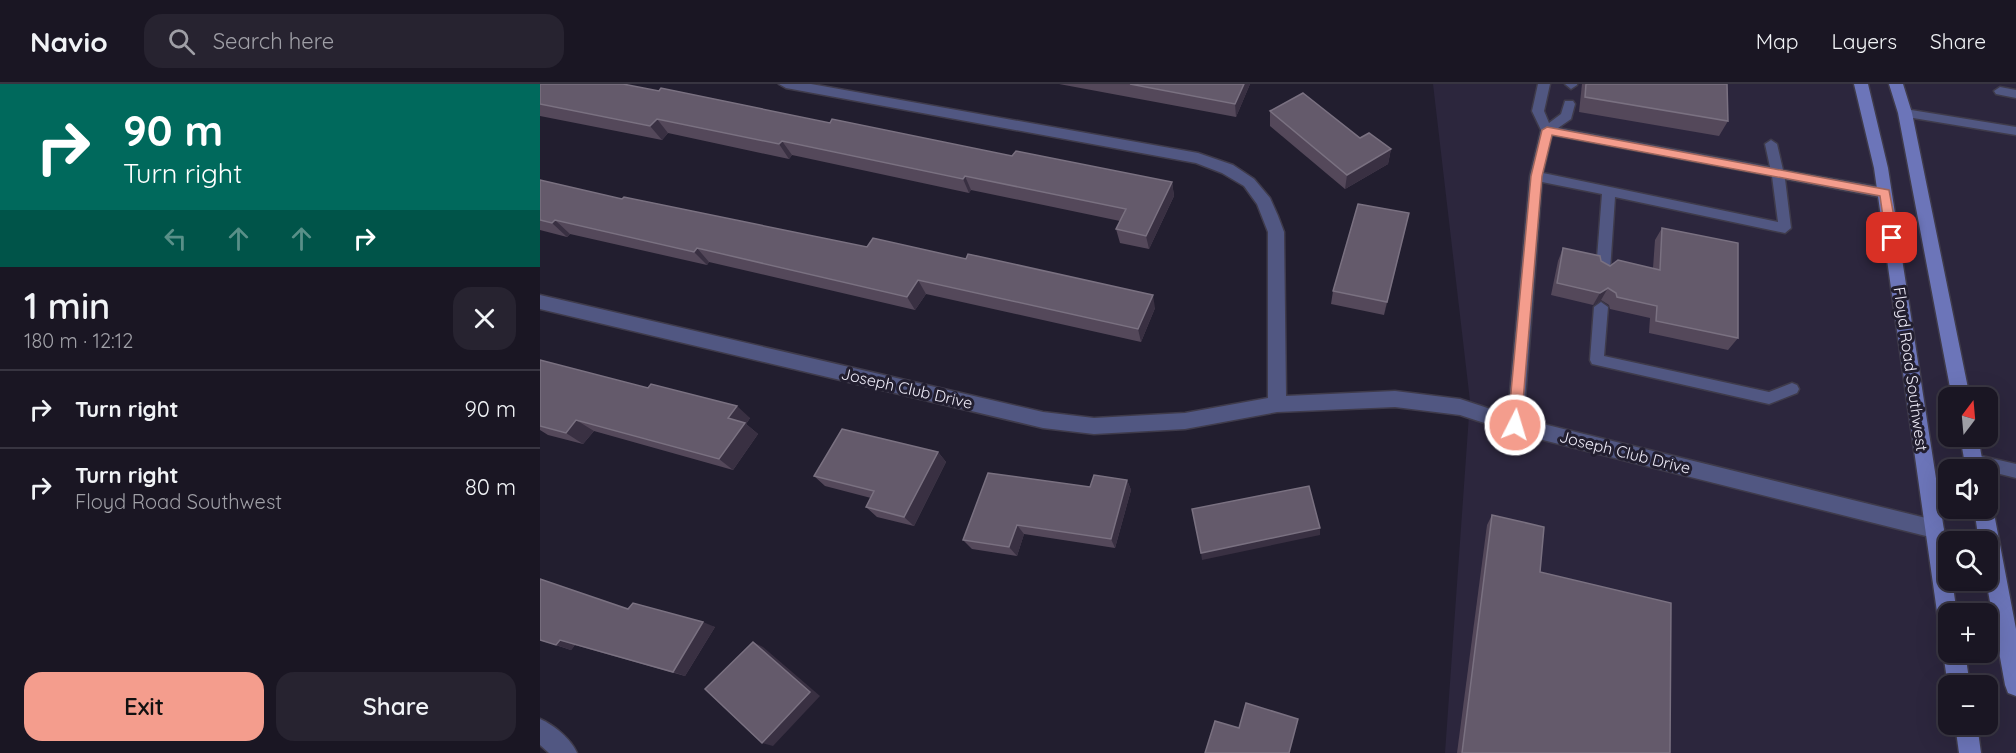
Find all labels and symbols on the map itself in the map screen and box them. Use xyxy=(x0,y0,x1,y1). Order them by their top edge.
pin xyxy=(1866,212,1917,263)
street label: Floyd Road Southwest xyxy=(1890,286,1932,452)
street label: Joseph Club Drive xyxy=(839,363,975,413)
north arrow xyxy=(1938,387,1998,447)
position arrow xyxy=(1483,393,1547,457)
street label: Joseph Club Drive xyxy=(1557,426,1693,478)

